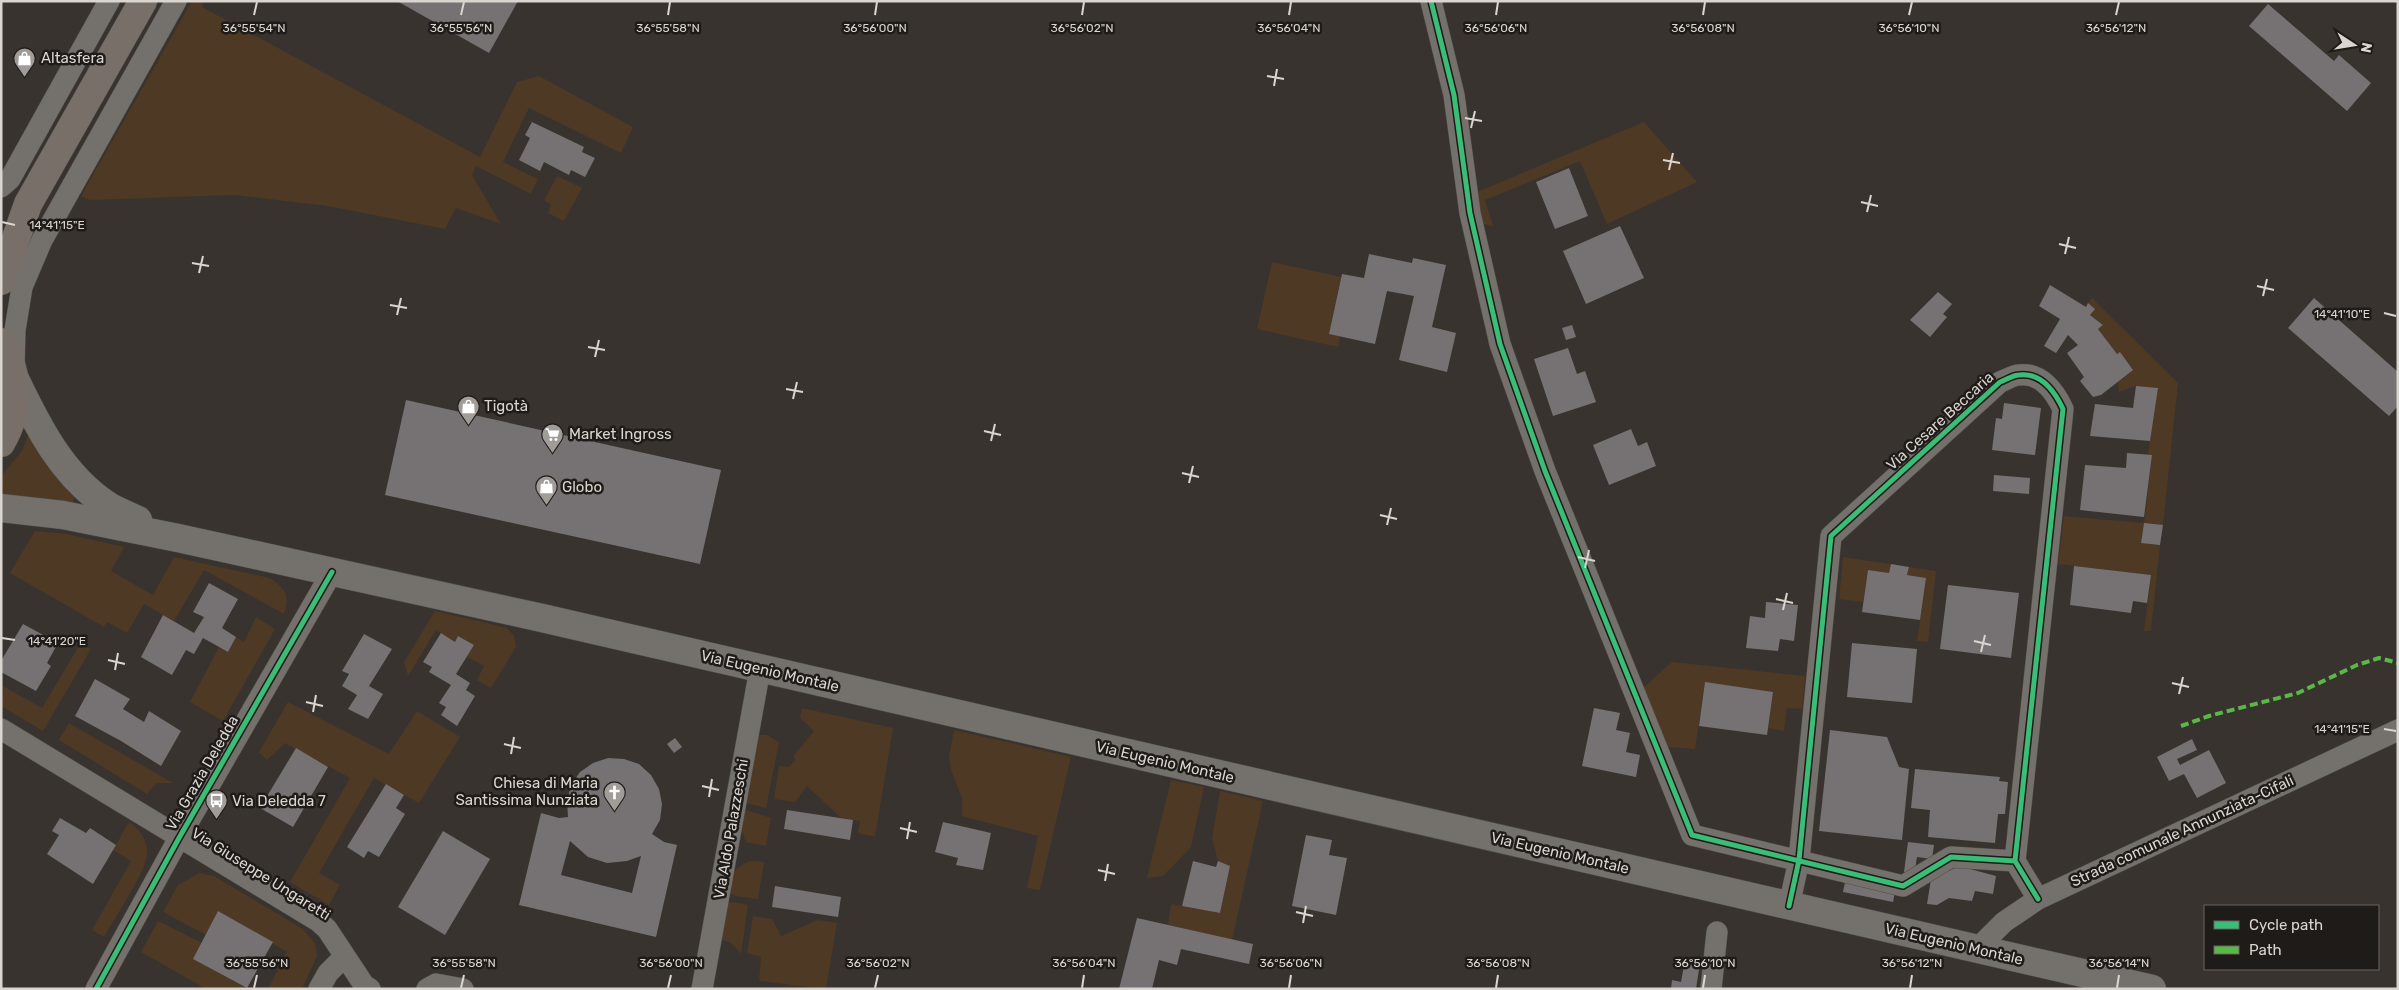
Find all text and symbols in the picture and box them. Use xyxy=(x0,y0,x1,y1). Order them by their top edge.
north arrow xyxy=(2329,20,2379,70)
text: 36°55'54"N xyxy=(222,21,286,35)
text: 36°55'56"N xyxy=(430,21,492,35)
text: 36°55'58"N xyxy=(636,21,700,35)
text: 36°56'00"N xyxy=(843,21,907,35)
text: 36°56'02"N xyxy=(1050,21,1114,35)
text: 36°56'04"N xyxy=(1257,21,1321,35)
text: 36°56'06"N xyxy=(1465,21,1527,35)
text: 36°56'08"N xyxy=(1671,21,1735,35)
text: 36°56'10"N xyxy=(1878,21,1940,35)
text: 36°56'12"N xyxy=(2086,21,2146,35)
text: N xyxy=(2357,41,2376,54)
shop icon: Altasfera xyxy=(13,46,37,77)
place label: Altasfera xyxy=(41,49,104,67)
text: 14°41'15"E xyxy=(29,218,85,232)
text: 14°41'10"E xyxy=(2314,307,2370,321)
street label: Via Cesare Beccaria xyxy=(1883,368,1997,474)
shop icon: Tigotà xyxy=(456,394,480,425)
place label: Tigotà xyxy=(484,397,528,415)
supermarket icon: Market Ingross xyxy=(541,422,565,453)
place label: Market Ingross xyxy=(569,425,672,443)
shop icon: Globo xyxy=(534,475,558,506)
place label: Globo xyxy=(562,478,602,496)
text: 14°41'20"E xyxy=(28,634,86,648)
street label: Via Eugenio Montale xyxy=(699,646,841,696)
street label: Via Grazia Deledda xyxy=(162,712,242,834)
text: 14°41'15"E xyxy=(2314,722,2370,736)
street label: Via Eugenio Montale xyxy=(1094,737,1236,787)
street label: Via Aldo Palazzeschi xyxy=(710,758,752,900)
street label: Strada comunale Annunziata-Cifali xyxy=(2068,771,2296,891)
place label: Chiesa di Maria Santissima Nunziata xyxy=(456,774,598,809)
church icon: Chiesa di Maria Santissima Nunziata xyxy=(602,780,626,811)
bus stop icon: Via Deledda 7 xyxy=(204,789,228,820)
place label: Via Deledda 7 xyxy=(232,792,326,810)
street label: Via Giuseppe Ungaretti xyxy=(188,824,334,924)
street label: Via Eugenio Montale xyxy=(1489,828,1631,878)
legend xyxy=(2204,905,2379,970)
text: Cycle path xyxy=(2249,916,2323,934)
street label: Via Eugenio Montale xyxy=(1883,919,2025,969)
text: Path xyxy=(2249,941,2282,959)
text: 36°55'56"N xyxy=(226,956,288,970)
text: 36°55'58"N xyxy=(432,956,496,970)
text: 36°56'00"N xyxy=(639,956,703,970)
text: 36°56'02"N xyxy=(846,956,910,970)
text: 36°56'04"N xyxy=(1052,956,1116,970)
text: 36°56'06"N xyxy=(1260,956,1322,970)
text: 36°56'08"N xyxy=(1466,956,1530,970)
text: 36°56'10"N xyxy=(1674,956,1736,970)
text: 36°56'12"N xyxy=(1882,956,1942,970)
text: 36°56'14"N xyxy=(2089,956,2149,970)

